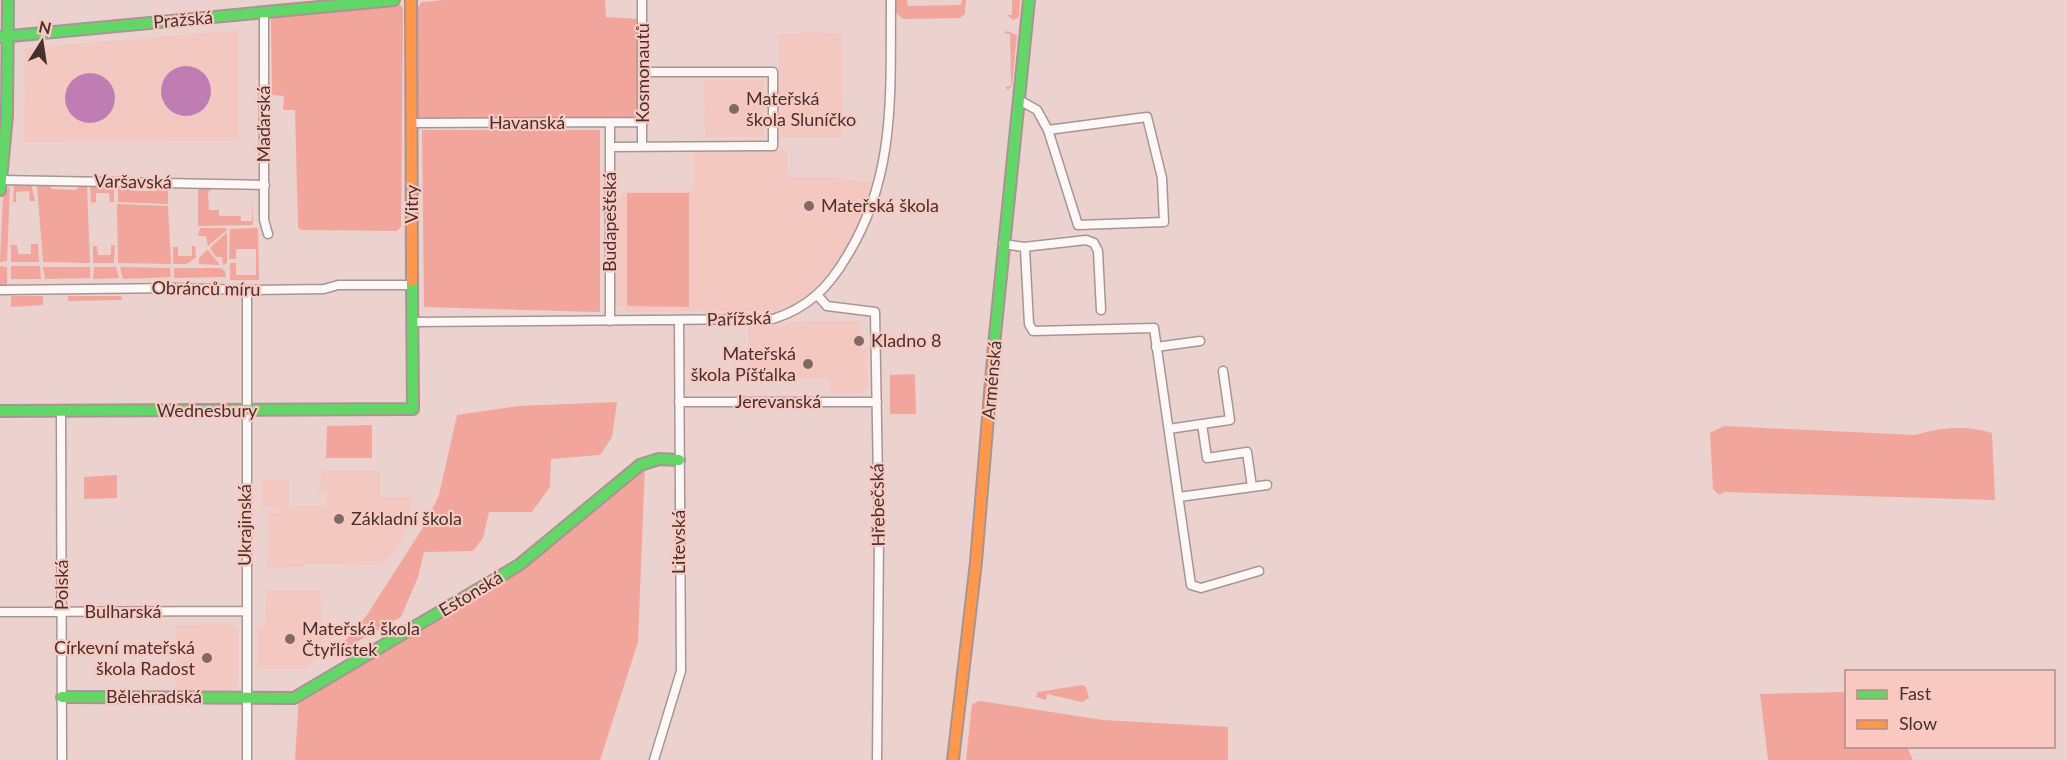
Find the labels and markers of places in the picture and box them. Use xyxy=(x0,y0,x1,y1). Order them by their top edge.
place label: Mateřská škola Sluníčko xyxy=(746,87,856,130)
marker: Mateřská škola Sluníčko xyxy=(727,102,741,116)
place label: Mateřská škola xyxy=(821,194,939,216)
marker: Mateřská škola xyxy=(802,199,816,213)
place label: Kladno 8 xyxy=(871,329,942,351)
marker: Kladno 8 xyxy=(852,334,866,348)
place label: Mateřská škola Píšťalka xyxy=(691,342,796,385)
marker: Mateřská škola Píšťalka xyxy=(801,357,815,371)
place label: Základní škola xyxy=(351,507,462,529)
marker: Základní škola xyxy=(332,512,346,526)
place label: Mateřská škola Čtyřlístek xyxy=(302,617,420,660)
marker: Mateřská škola Čtyřlístek xyxy=(283,632,297,646)
place label: Církevní mateřská škola Radost xyxy=(54,636,196,679)
marker: Církevní mateřská škola Radost xyxy=(200,651,214,665)

